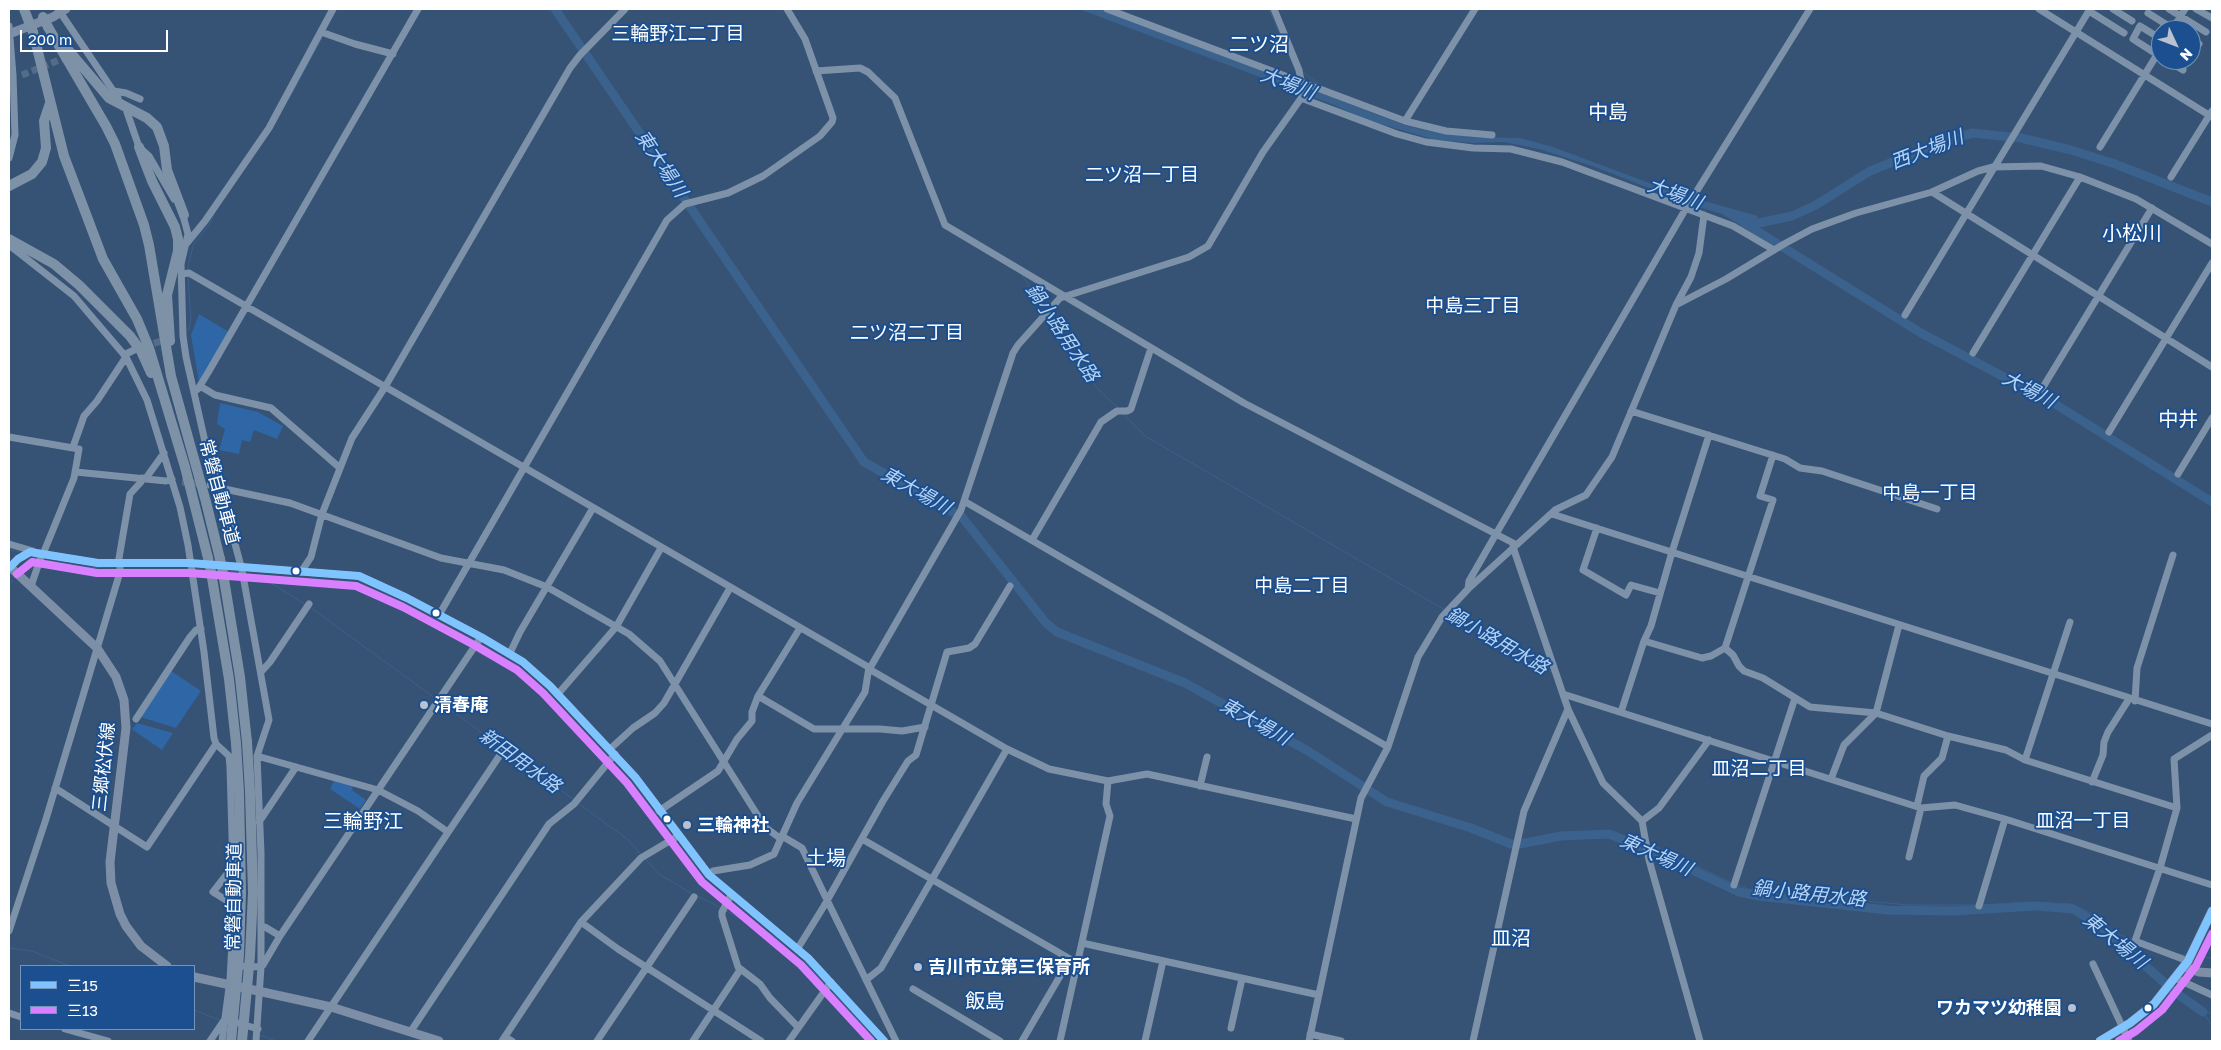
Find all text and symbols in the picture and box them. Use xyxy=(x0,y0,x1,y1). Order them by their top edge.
scale bar xyxy=(22,20,170,52)
north arrow xyxy=(2151,20,2201,70)
district label: 三輪野江二丁目 xyxy=(612,23,744,45)
text: 200 m xyxy=(28,30,72,48)
district label: 二ツ沼 xyxy=(1229,33,1289,57)
text: N xyxy=(2177,45,2196,65)
water label: 大場川 xyxy=(1257,63,1319,105)
district label: 中島 xyxy=(1588,101,1628,125)
water label: 東大場川 xyxy=(630,126,692,202)
water label: 西大場川 xyxy=(1887,126,1967,174)
district label: 二ツ沼一丁目 xyxy=(1085,164,1199,186)
water label: 大場川 xyxy=(1644,174,1706,214)
district label: 小松川 xyxy=(2102,222,2162,246)
water label: 鍋小路用水路 xyxy=(1021,279,1103,387)
district label: 中島三丁目 xyxy=(1426,295,1520,317)
district label: 二ツ沼二丁目 xyxy=(850,322,964,344)
water label: 大場川 xyxy=(1998,367,2060,413)
district label: 中井 xyxy=(2158,408,2198,432)
street label: 常磐自動車道 xyxy=(195,437,243,547)
water label: 東大場川 xyxy=(877,463,955,519)
district label: 中島一丁目 xyxy=(1883,482,1977,504)
unlabelled marker xyxy=(291,566,301,576)
district label: 中島二丁目 xyxy=(1255,575,1349,597)
water label: 鍋小路用水路 xyxy=(1442,603,1552,679)
unlabelled marker xyxy=(431,608,441,618)
place label: 清春庵 xyxy=(434,694,488,716)
water label: 東大場川 xyxy=(1216,694,1294,750)
marker: 清春庵 xyxy=(418,699,430,711)
street label: 三郷松伏線 xyxy=(89,721,119,813)
water label: 新田用水路 xyxy=(475,724,565,798)
district label: 皿沼二丁目 xyxy=(1712,758,1806,780)
district label: 三輪野江 xyxy=(323,810,403,834)
district label: 皿沼一丁目 xyxy=(2036,810,2130,832)
unlabelled marker xyxy=(662,814,672,824)
place label: 三輪神社 xyxy=(697,814,769,836)
marker: 三輪神社 xyxy=(681,819,693,831)
water label: 東大場川 xyxy=(1617,829,1695,881)
street label: 常磐自動車道 xyxy=(222,843,246,951)
district label: 土場 xyxy=(806,847,846,871)
water label: 鍋小路用水路 xyxy=(1751,877,1867,911)
water label: 東大場川 xyxy=(2078,908,2152,974)
district label: 皿沼 xyxy=(1491,927,1531,951)
place label: 吉川市立第三保育所 xyxy=(928,956,1090,978)
marker: 吉川市立第三保育所 xyxy=(912,961,924,973)
legend xyxy=(20,965,195,1030)
text: 三15 xyxy=(67,976,98,994)
district label: 飯島 xyxy=(965,990,1005,1014)
place label: ワカマツ幼稚園 xyxy=(1936,997,2062,1019)
text: 三13 xyxy=(67,1001,98,1019)
marker: ワカマツ幼稚園 xyxy=(2066,1002,2078,1014)
unlabelled marker xyxy=(2143,1003,2153,1013)

